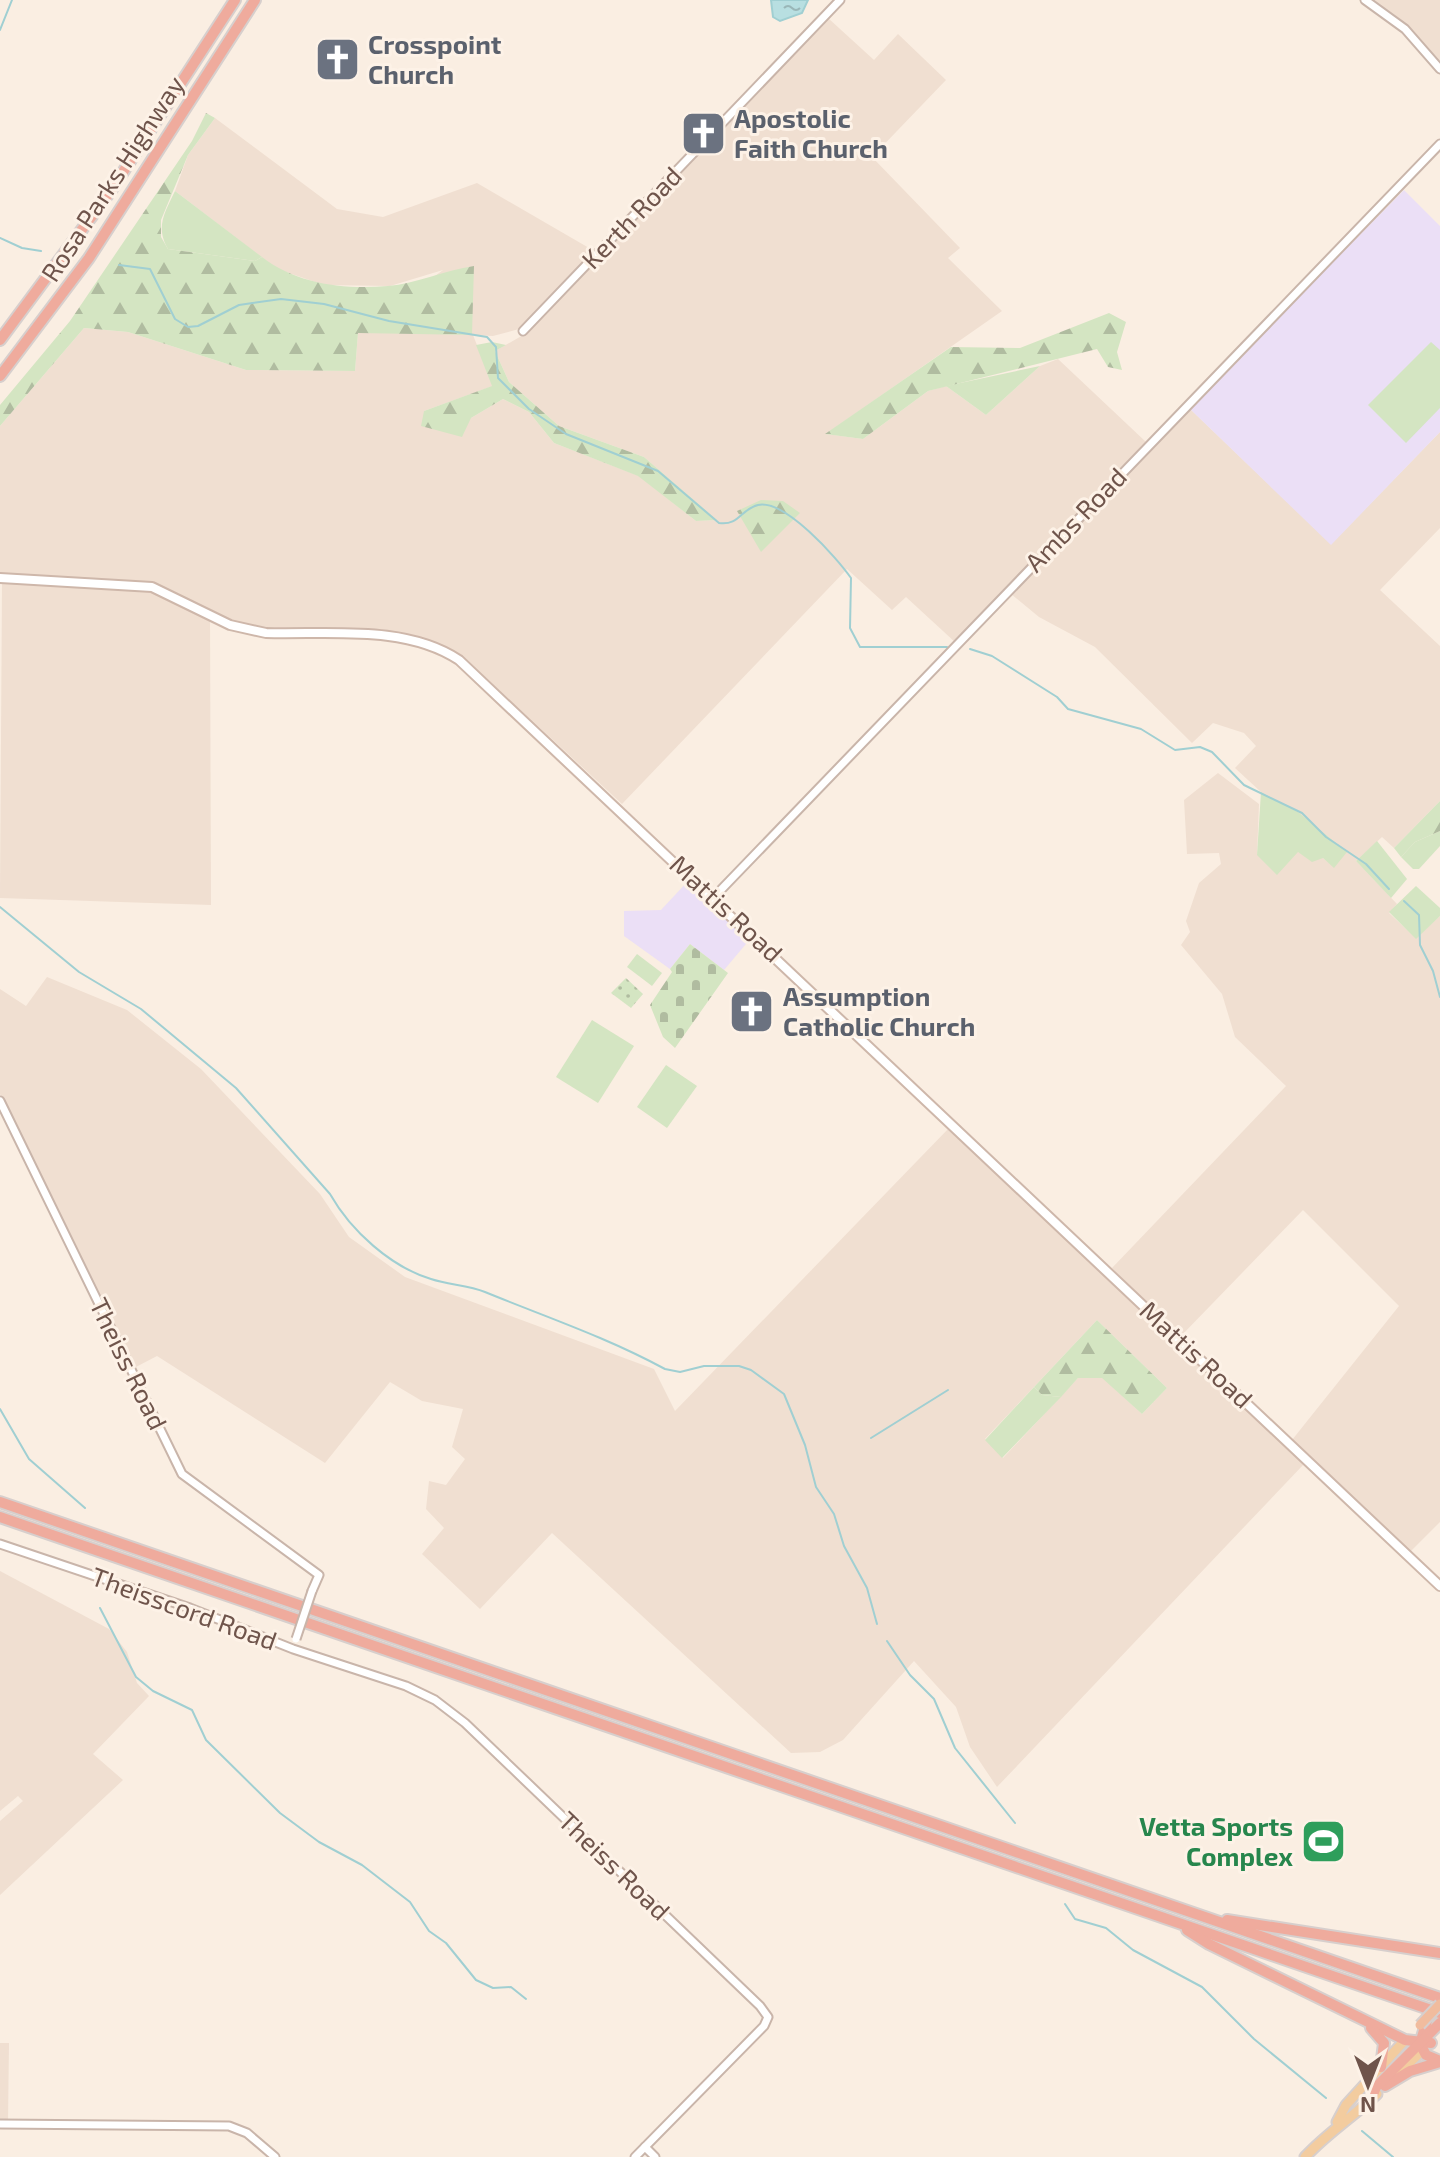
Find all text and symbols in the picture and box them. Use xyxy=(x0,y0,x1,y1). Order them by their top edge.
place label: Crosspoint Church xyxy=(368,28,502,89)
church icon: Crosspoint Church xyxy=(313,36,361,84)
street label: Rosa Parks Highway xyxy=(34,69,190,287)
place label: Apostolic Faith Church xyxy=(734,102,888,163)
church icon: Apostolic Faith Church xyxy=(679,110,727,158)
street label: Kerth Road xyxy=(575,159,687,275)
street label: Ambs Road xyxy=(1018,460,1132,577)
street label: Mattis Road xyxy=(664,848,790,968)
place label: Assumption Catholic Church xyxy=(783,980,975,1041)
church icon: Assumption Catholic Church xyxy=(728,988,776,1036)
street label: Theiss Road xyxy=(84,1292,175,1434)
street label: Mattis Road xyxy=(1134,1294,1260,1414)
street label: Theisscord Road xyxy=(88,1560,281,1656)
street label: Theiss Road xyxy=(553,1804,677,1926)
place label: Vetta Sports Complex xyxy=(1139,1810,1293,1871)
sports icon: Vetta Sports Complex xyxy=(1300,1818,1348,1866)
north arrow xyxy=(1328,2045,1408,2125)
text: N xyxy=(1360,2093,1376,2119)

